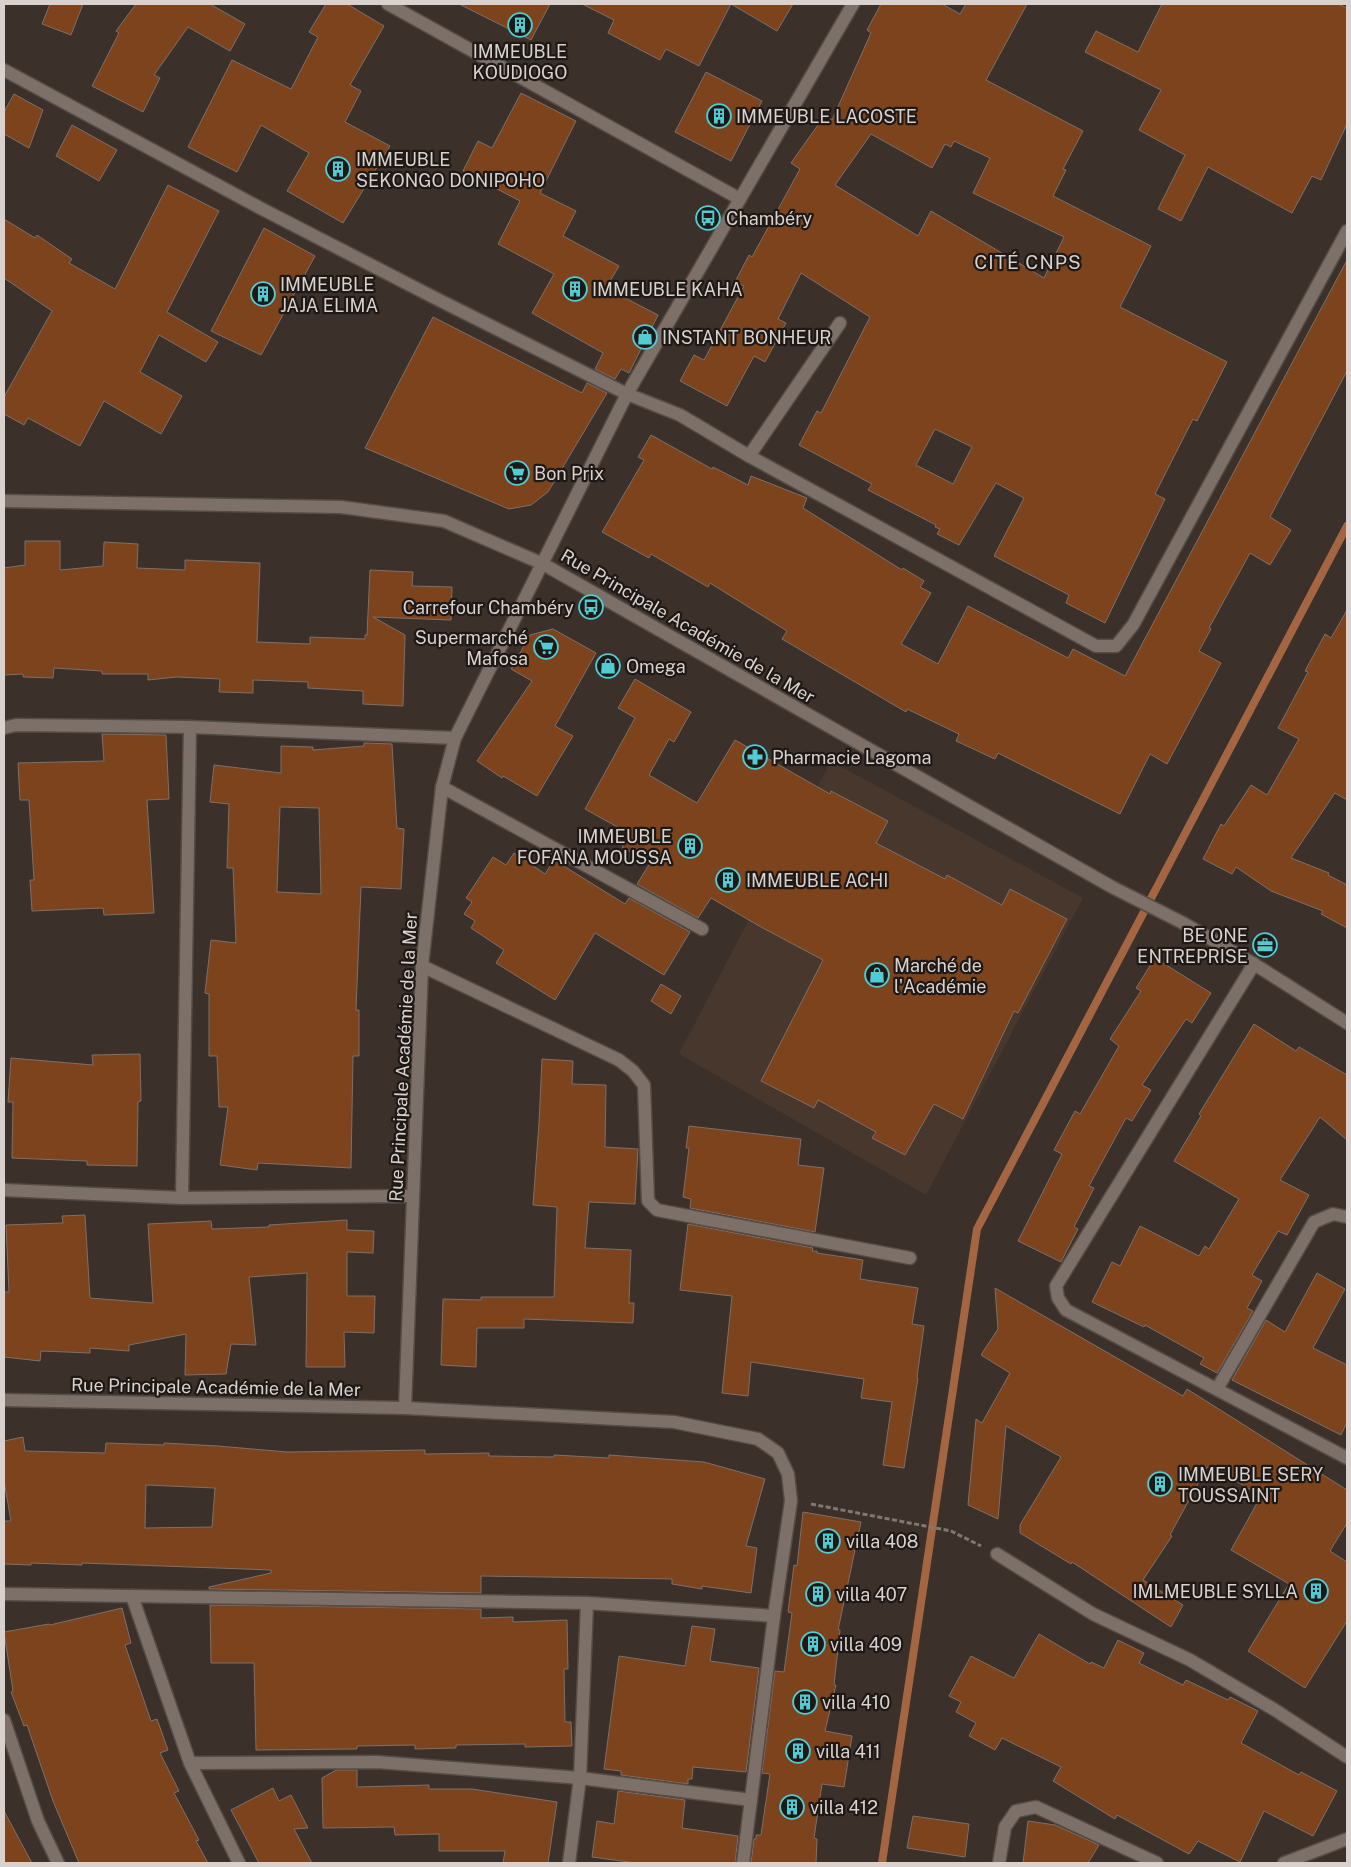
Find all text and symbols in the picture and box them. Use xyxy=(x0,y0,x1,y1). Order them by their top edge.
building icon: IMMEUBLE KOUDIOGO xyxy=(507,12,533,38)
place label: IMMEUBLE KOUDIOGO xyxy=(473,41,567,83)
building icon: IMMEUBLE LACOSTE xyxy=(706,103,732,129)
place label: IMMEUBLE LACOSTE xyxy=(736,106,917,127)
place label: IMMEUBLE SEKONGO DONIPOHO xyxy=(356,149,545,191)
building icon: IMMEUBLE SEKONGO DONIPOHO xyxy=(325,156,351,182)
bus stop icon: Chambéry xyxy=(695,205,721,231)
place label: Chambéry xyxy=(726,208,812,229)
district label: CITÉ CNPS xyxy=(974,251,1082,273)
place label: IMMEUBLE JAJA ELIMA xyxy=(280,274,379,316)
building icon: IMMEUBLE KAHA xyxy=(562,276,588,302)
place label: IMMEUBLE KAHA xyxy=(592,279,743,300)
building icon: IMMEUBLE JAJA ELIMA xyxy=(250,281,276,307)
shop icon: INSTANT BONHEUR xyxy=(632,324,658,350)
place label: INSTANT BONHEUR xyxy=(662,327,831,348)
supermarket icon: Bon Prix xyxy=(504,460,530,486)
place label: Bon Prix xyxy=(534,463,604,484)
street label: Rue Principale Académie de la Mer xyxy=(557,544,819,708)
bus stop icon: Carrefour Chambéry xyxy=(578,594,604,620)
place label: Carrefour Chambéry xyxy=(403,597,574,618)
place label: Supermarché Mafosa xyxy=(415,627,528,669)
supermarket icon: Supermarché Mafosa xyxy=(533,634,559,660)
shop icon: Omega xyxy=(595,653,621,679)
place label: Omega xyxy=(626,656,686,677)
pharmacy icon: Pharmacie Lagoma xyxy=(742,744,768,770)
place label: Pharmacie Lagoma xyxy=(772,747,932,768)
place label: IMMEUBLE FOFANA MOUSSA xyxy=(517,826,672,868)
building icon: IMMEUBLE FOFANA MOUSSA xyxy=(677,833,703,859)
building icon: IMMEUBLE ACHI xyxy=(715,867,741,893)
place label: IMMEUBLE ACHI xyxy=(746,870,888,891)
street label: Rue Principale Académie de la Mer xyxy=(385,912,421,1202)
place label: BE ONE ENTREPRISE xyxy=(1137,925,1248,967)
office icon: BE ONE ENTREPRISE xyxy=(1252,932,1278,958)
place label: Marché de l'Académie xyxy=(894,955,986,997)
shop icon: Marché de l'Académie xyxy=(864,962,890,988)
street label: Rue Principale Académie de la Mer xyxy=(71,1374,361,1400)
place label: IMMEUBLE SERY TOUSSAINT xyxy=(1178,1464,1323,1506)
building icon: IMMEUBLE SERY TOUSSAINT xyxy=(1147,1471,1173,1497)
building icon: villa 408 xyxy=(815,1528,841,1554)
place label: villa 408 xyxy=(846,1531,918,1552)
building icon: IMLMEUBLE SYLLA xyxy=(1303,1578,1329,1604)
building icon: villa 407 xyxy=(805,1581,831,1607)
place label: IMLMEUBLE SYLLA xyxy=(1132,1581,1298,1602)
place label: villa 407 xyxy=(836,1584,907,1605)
building icon: villa 409 xyxy=(800,1631,826,1657)
place label: villa 409 xyxy=(830,1634,902,1655)
building icon: villa 410 xyxy=(792,1689,818,1715)
place label: villa 410 xyxy=(822,1692,890,1713)
building icon: villa 411 xyxy=(785,1738,811,1764)
place label: villa 411 xyxy=(816,1741,881,1762)
building icon: villa 412 xyxy=(779,1794,805,1820)
place label: villa 412 xyxy=(810,1797,878,1818)

